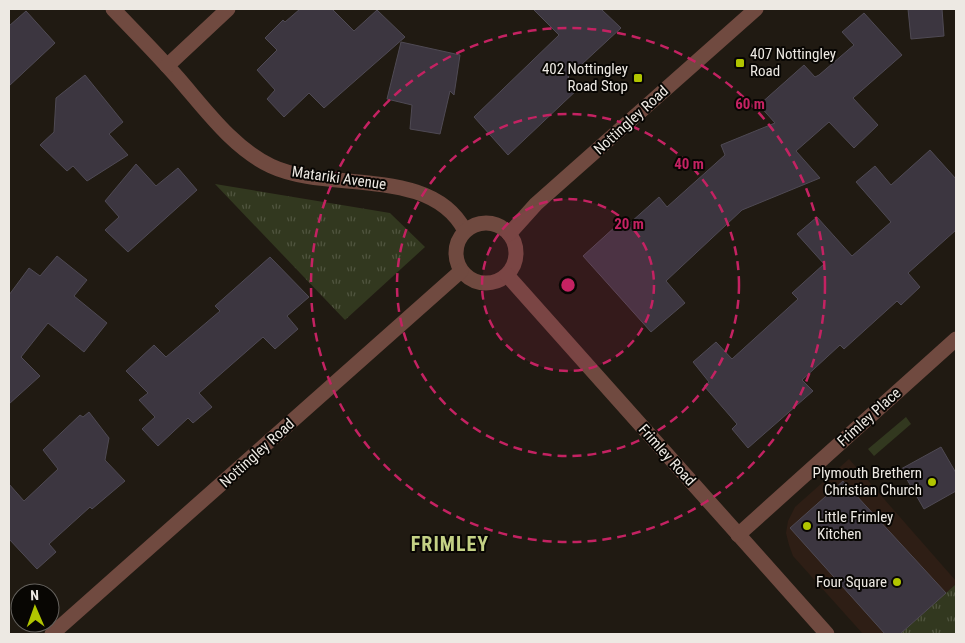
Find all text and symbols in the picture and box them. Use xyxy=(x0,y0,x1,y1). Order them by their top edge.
place label: 407 Nottingley Road xyxy=(750,45,836,80)
marker: 407 Nottingley Road xyxy=(734,57,746,69)
place label: 402 Nottingley Road Stop xyxy=(542,60,628,95)
marker: 402 Nottingley Road Stop xyxy=(632,72,644,84)
street label: Nottingley Road xyxy=(590,82,672,158)
text: 60 m xyxy=(735,95,765,113)
text: 40 m xyxy=(674,155,704,173)
street label: Matariki Avenue xyxy=(291,162,387,194)
text: 20 m xyxy=(614,215,644,233)
centre of rings xyxy=(559,276,577,294)
street label: Frimley Place xyxy=(834,384,904,450)
street label: Nottingley Road xyxy=(216,415,298,491)
street label: Frimley Road xyxy=(635,421,699,489)
place label: Plymouth Brethern Christian Church xyxy=(813,464,922,499)
marker: Plymouth Brethern Christian Church xyxy=(926,476,938,488)
place label: Little Frimley Kitchen xyxy=(817,508,893,543)
marker: Little Frimley Kitchen xyxy=(801,520,813,532)
district label: FRIMLEY xyxy=(411,532,489,556)
place label: Four Square xyxy=(816,573,887,591)
marker: Four Square xyxy=(891,576,903,588)
north arrow xyxy=(10,583,60,633)
text: N xyxy=(30,587,39,603)

